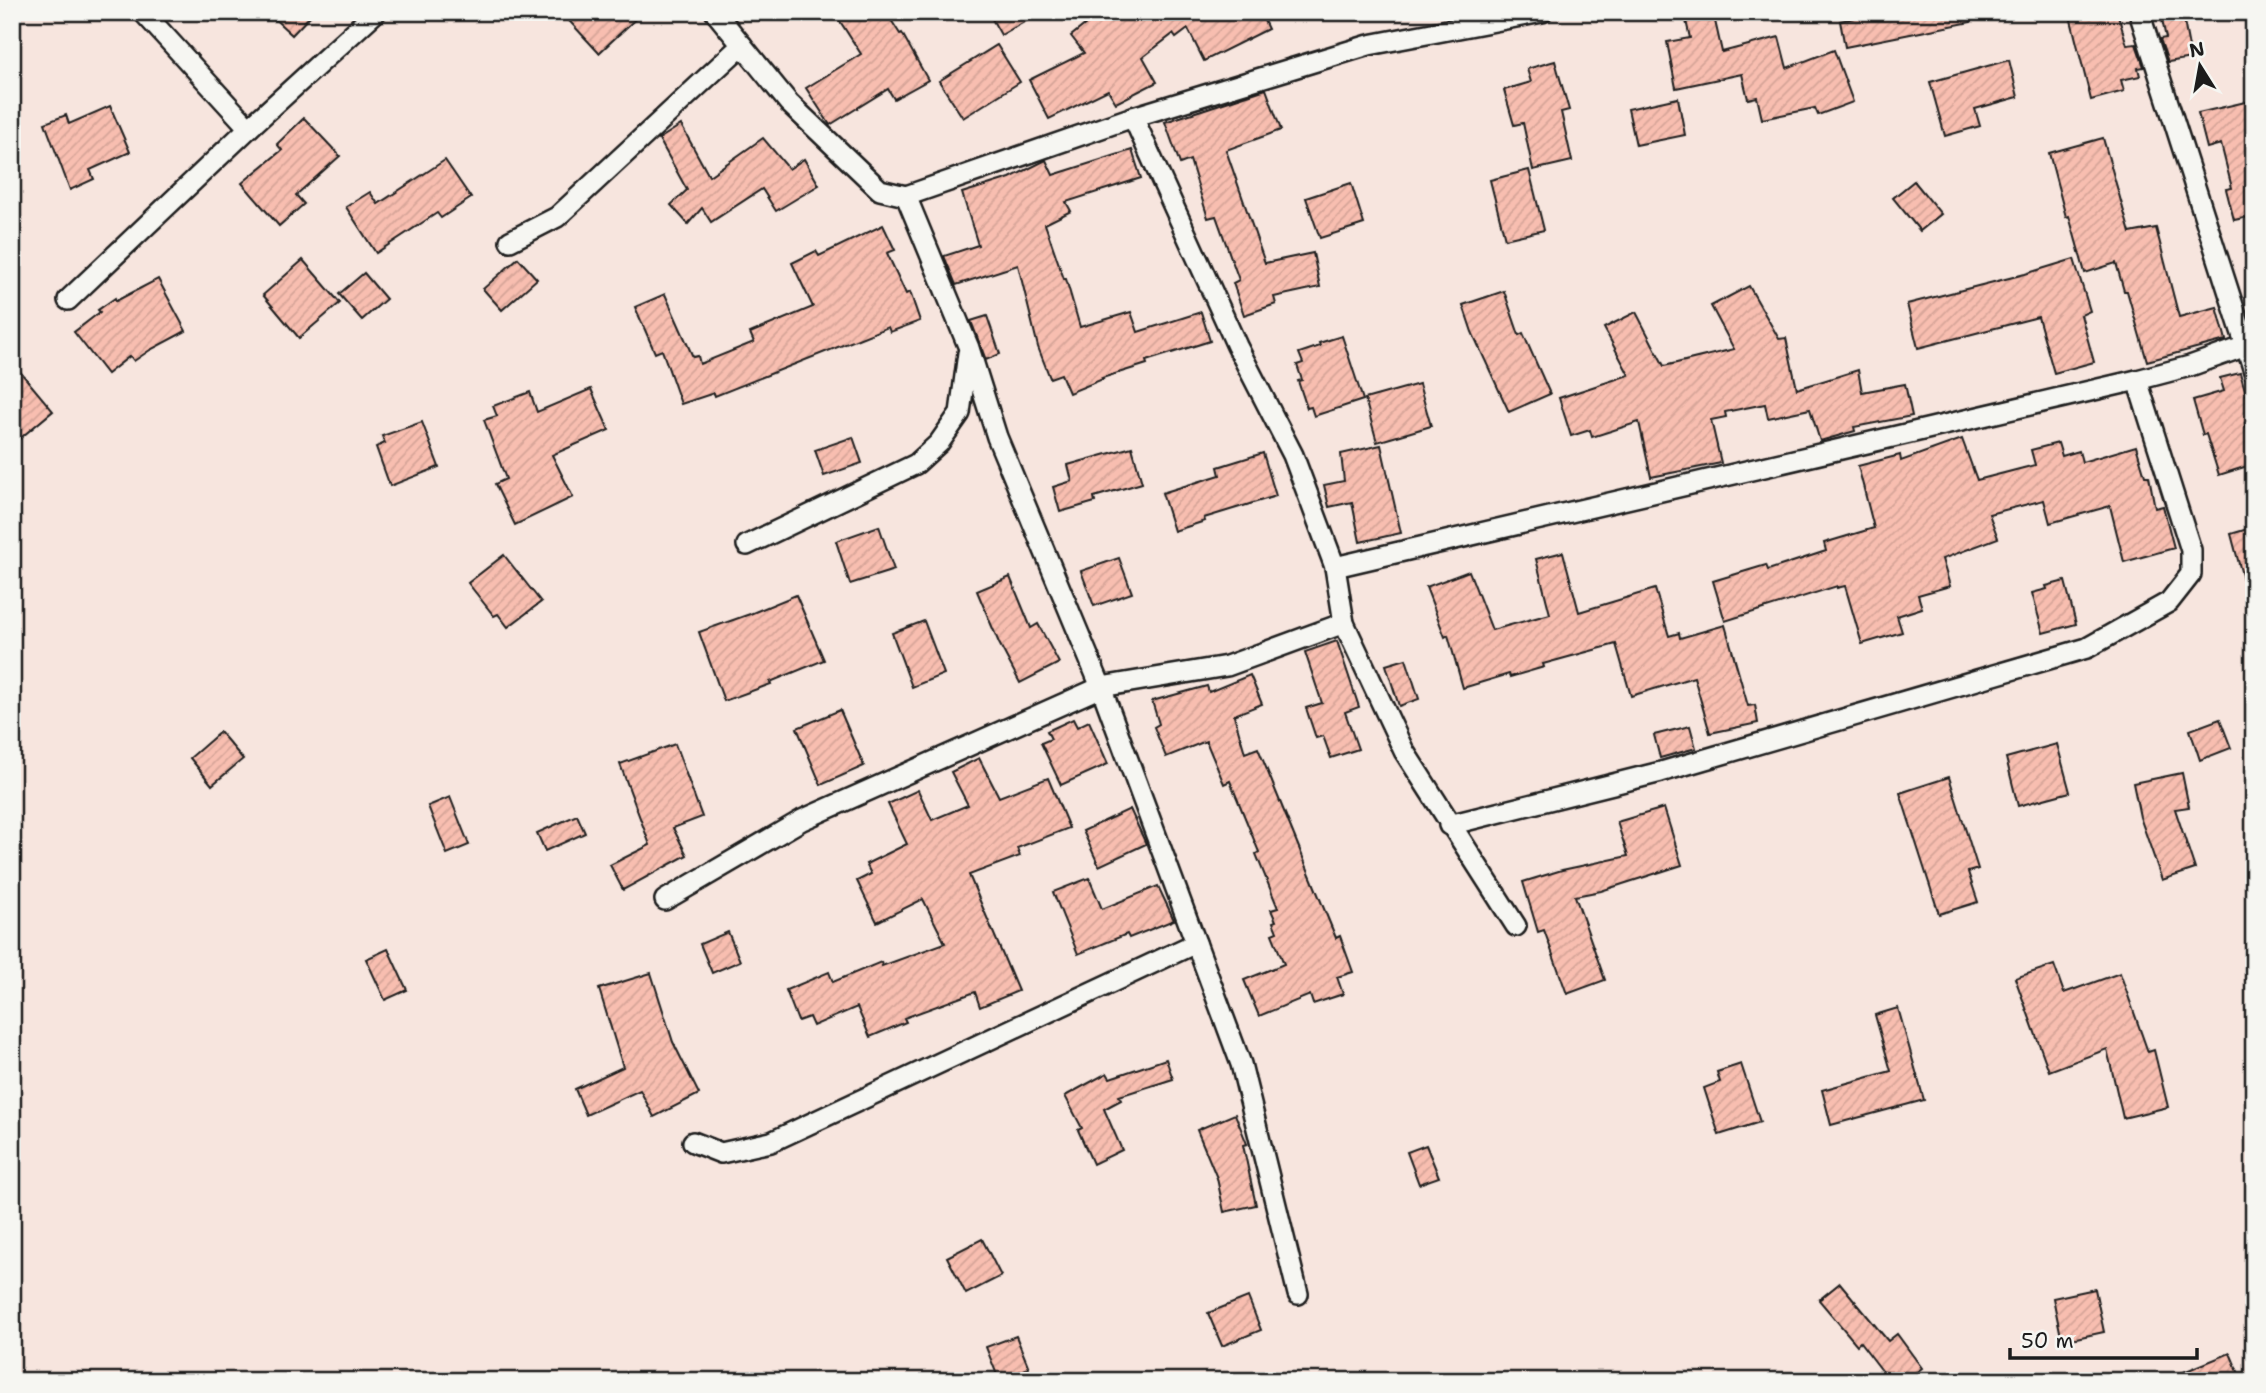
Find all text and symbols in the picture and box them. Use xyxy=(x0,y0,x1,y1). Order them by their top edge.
north arrow xyxy=(2164,32,2234,102)
text: N xyxy=(2187,36,2207,64)
scale bar xyxy=(2010,1316,2198,1360)
text: 50 m xyxy=(2021,1327,2074,1355)

